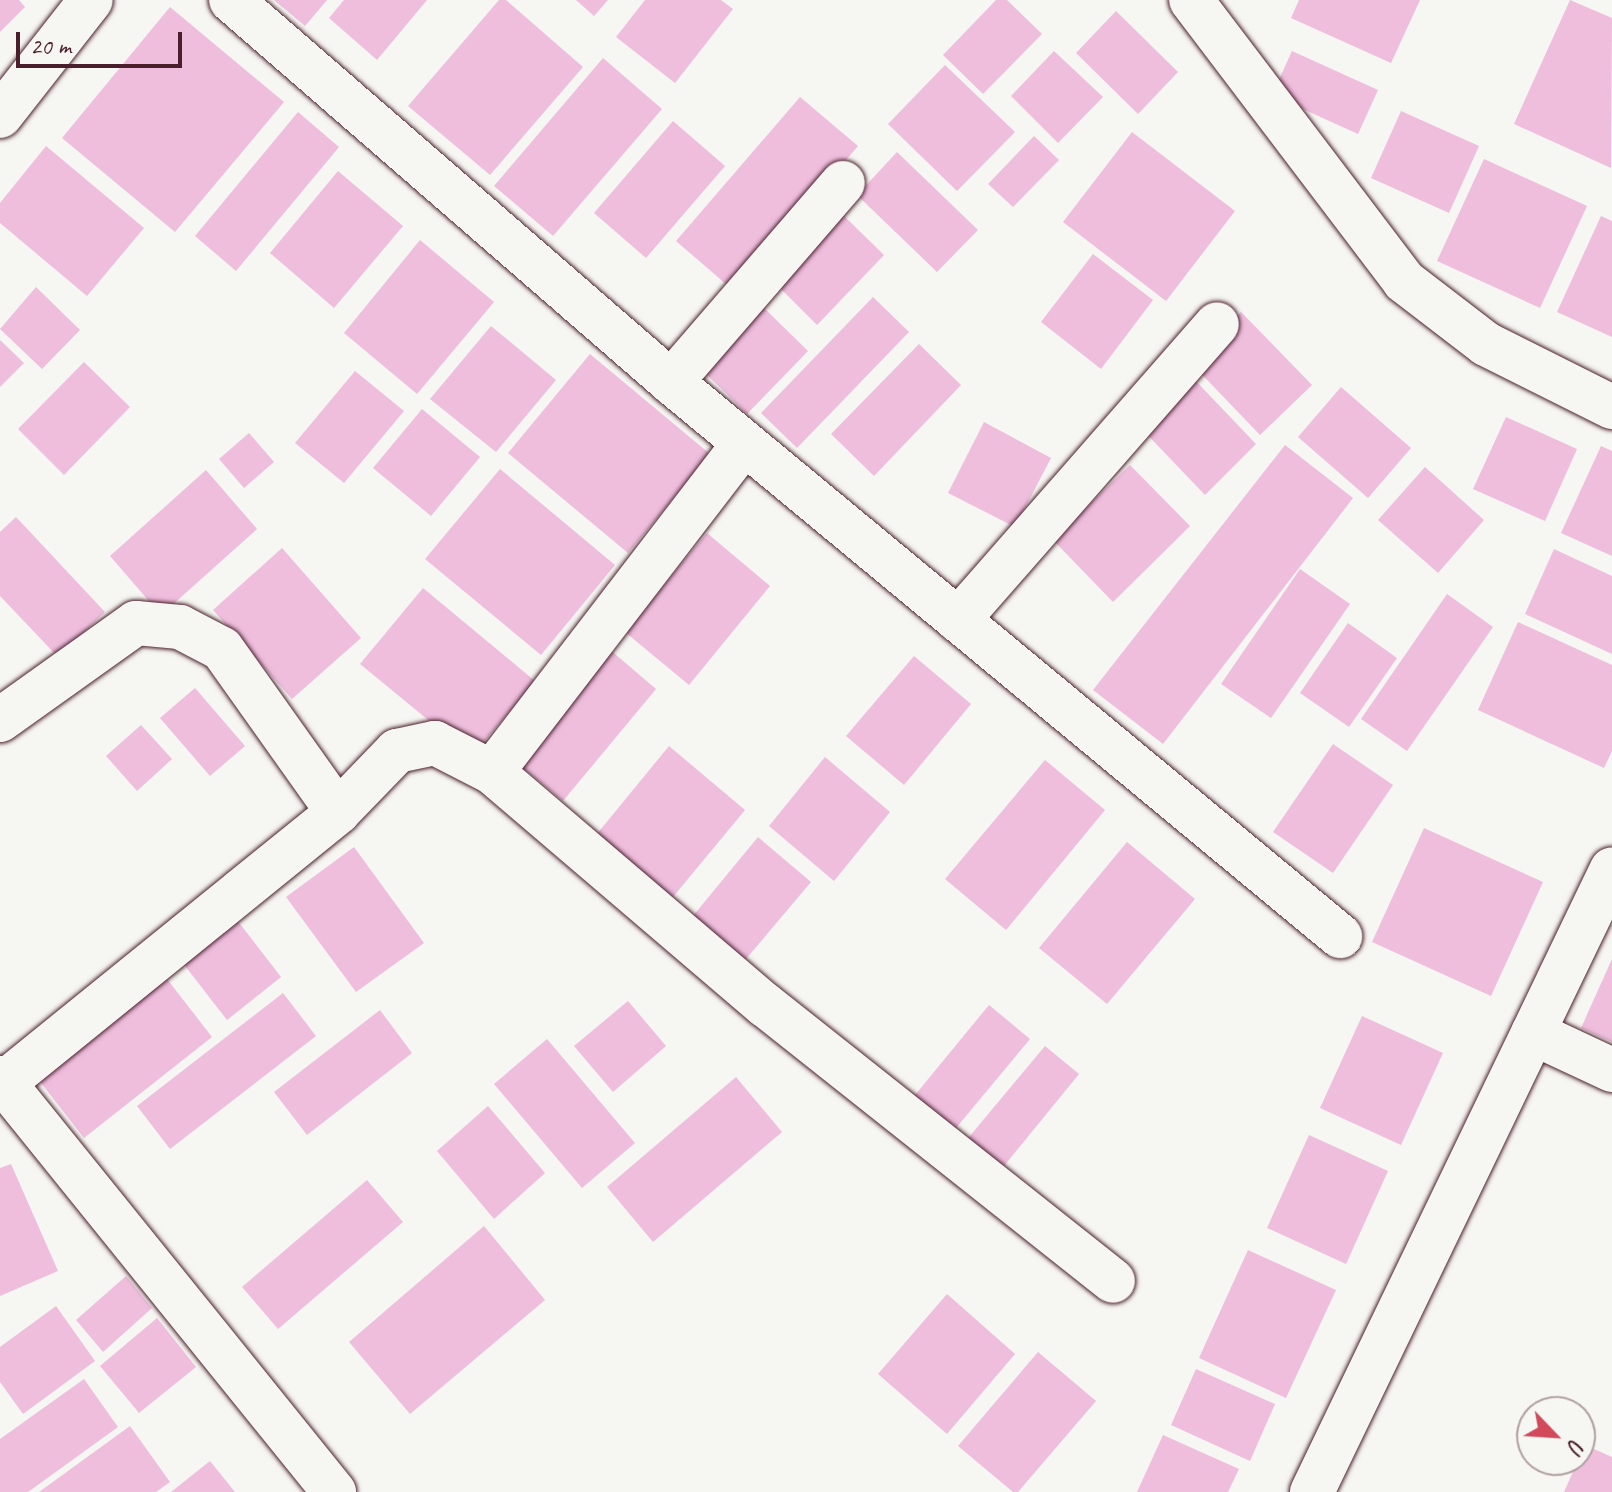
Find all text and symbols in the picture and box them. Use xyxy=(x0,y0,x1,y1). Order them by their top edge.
scale bar xyxy=(20,16,186,66)
text: 20 m xyxy=(30,31,71,61)
north arrow xyxy=(1516,1396,1596,1476)
text: U xyxy=(1561,1435,1591,1456)

